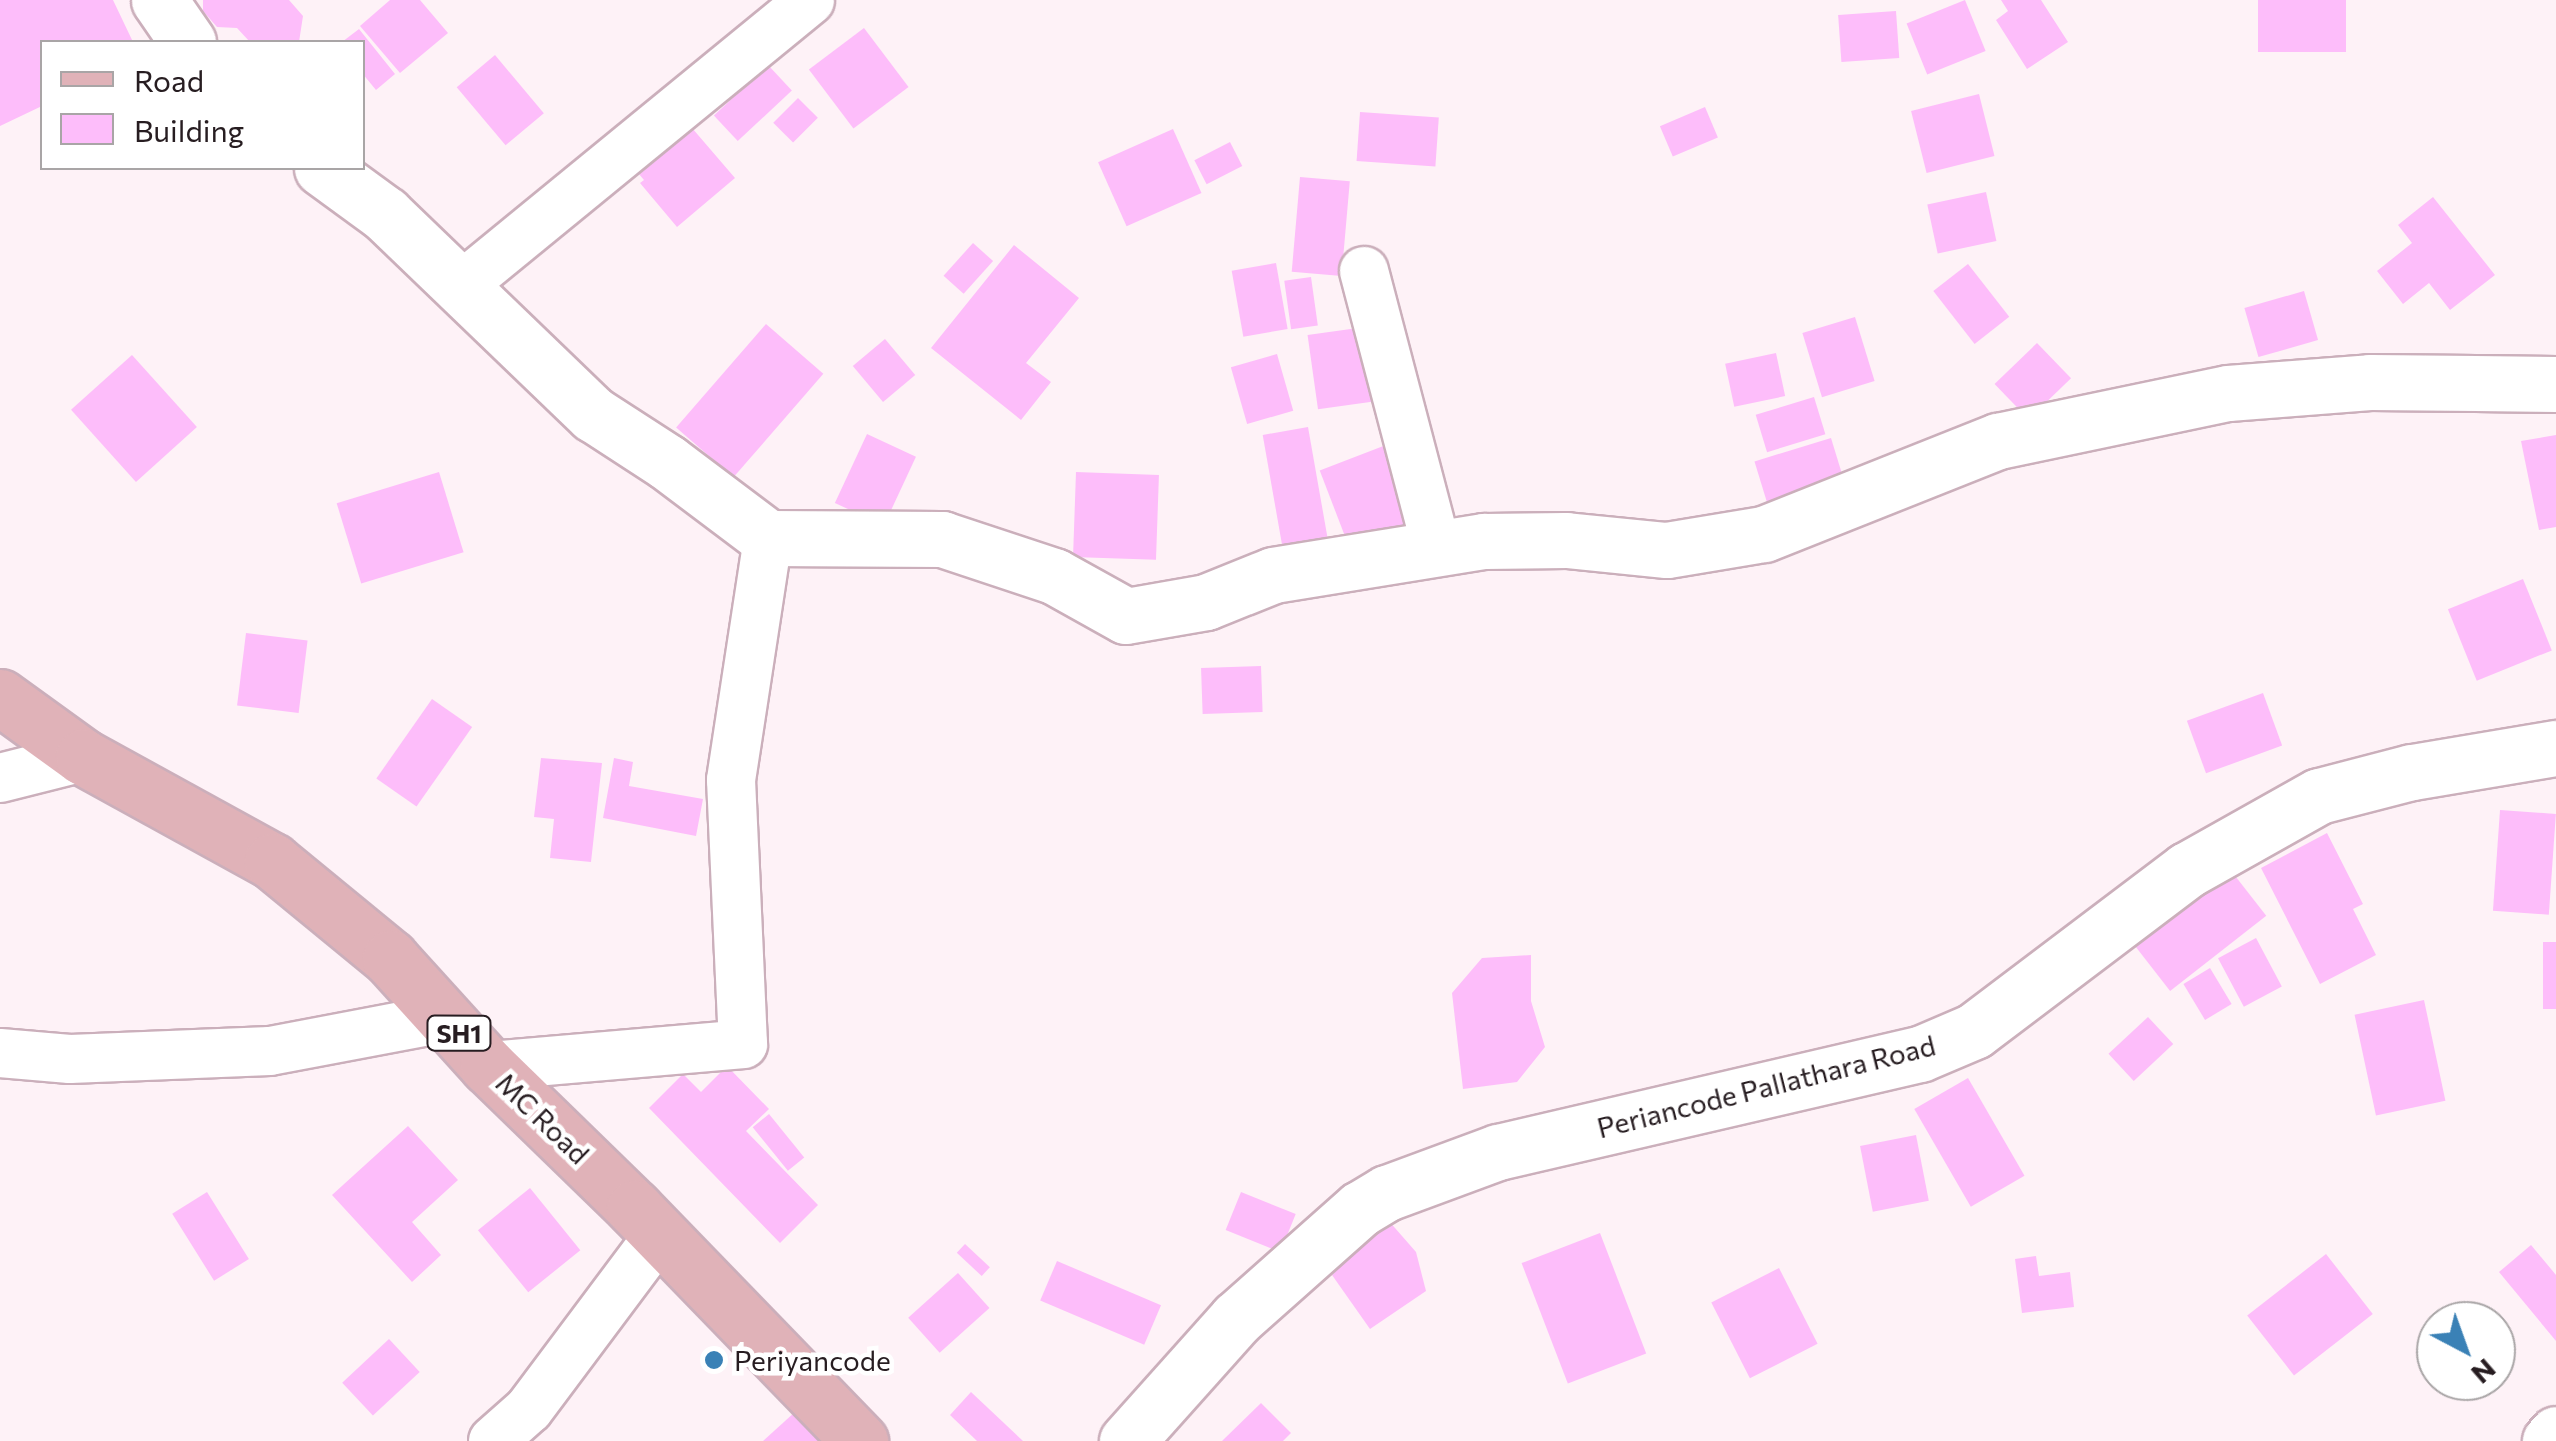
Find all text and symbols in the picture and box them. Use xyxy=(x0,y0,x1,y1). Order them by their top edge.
legend xyxy=(40,40,365,170)
text: Road xyxy=(134,61,204,98)
text: Building xyxy=(134,111,244,148)
road number: SH1 xyxy=(424,1013,494,1053)
street label: Periancode Pallathara Road xyxy=(1593,1028,1939,1144)
street label: MC Road xyxy=(490,1066,596,1170)
north arrow xyxy=(2416,1301,2516,1401)
place label: Periyancode xyxy=(734,1343,891,1377)
marker: Periyancode xyxy=(703,1349,725,1371)
text: N xyxy=(2465,1352,2503,1392)

